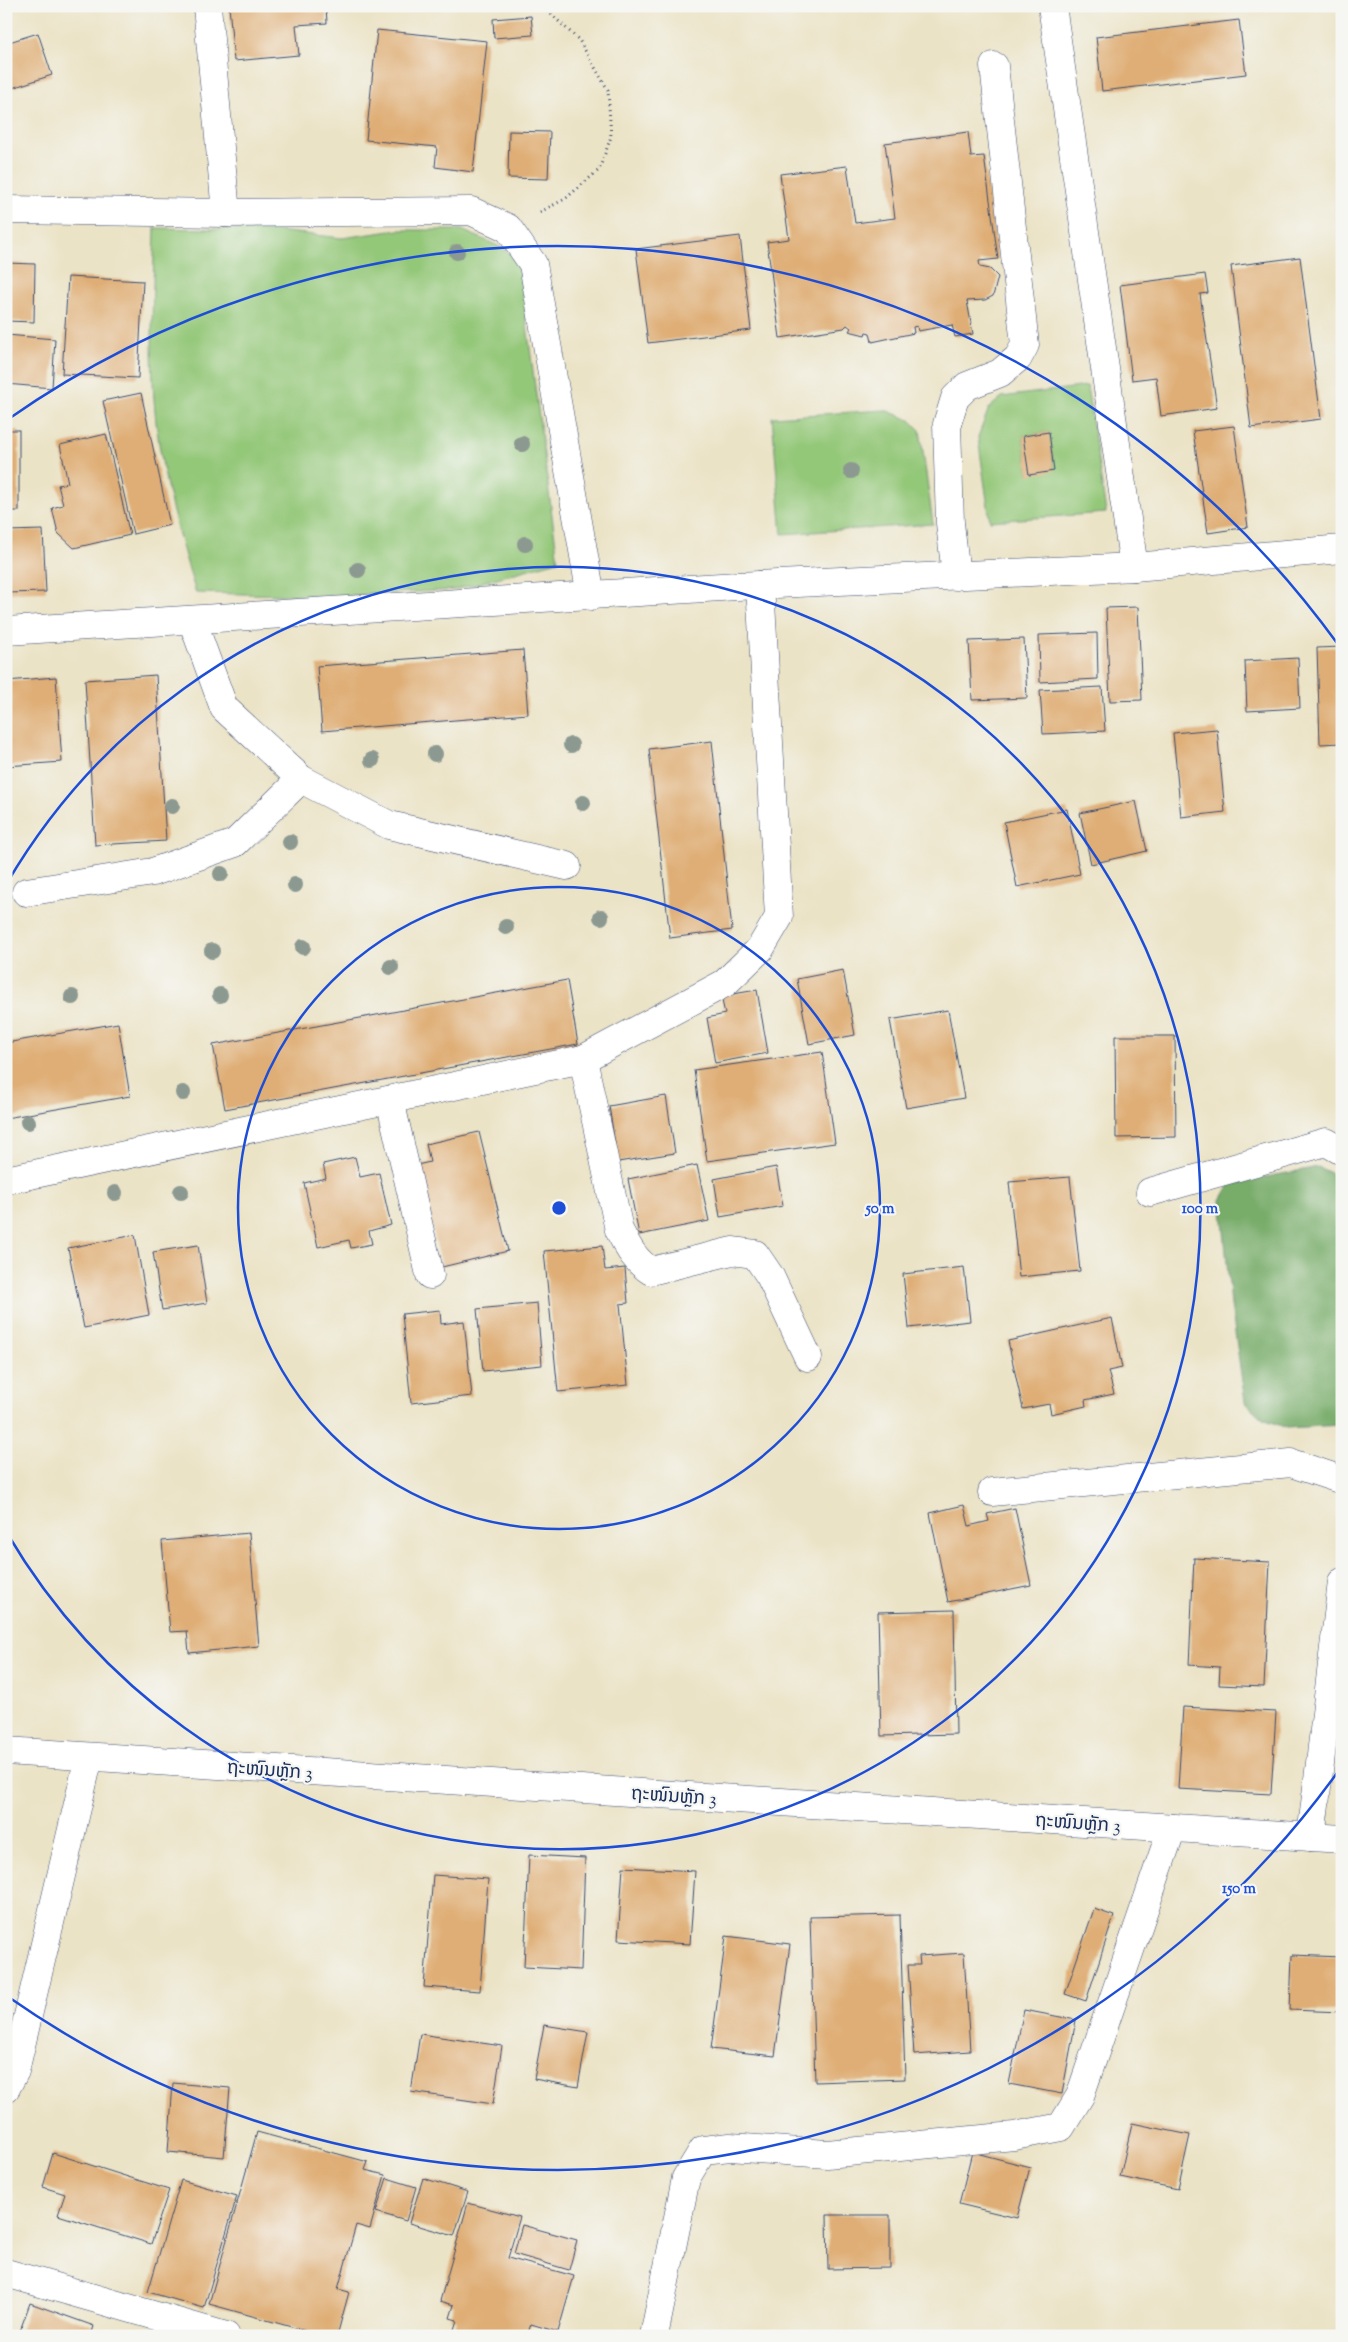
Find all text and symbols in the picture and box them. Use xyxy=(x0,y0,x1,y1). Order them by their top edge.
centre of rings xyxy=(550,1199,568,1217)
text: 50 m xyxy=(865,1199,895,1220)
text: 100 m xyxy=(1182,1199,1219,1220)
street label: ຖະໜົນຫຼັກ 3 xyxy=(226,1755,314,1788)
street label: ຖະໜົນຫຼັກ 3 xyxy=(630,1781,718,1814)
street label: ຖະໜົນຫຼັກ 3 xyxy=(1034,1808,1122,1841)
text: 150 m xyxy=(1222,1879,1256,1900)

